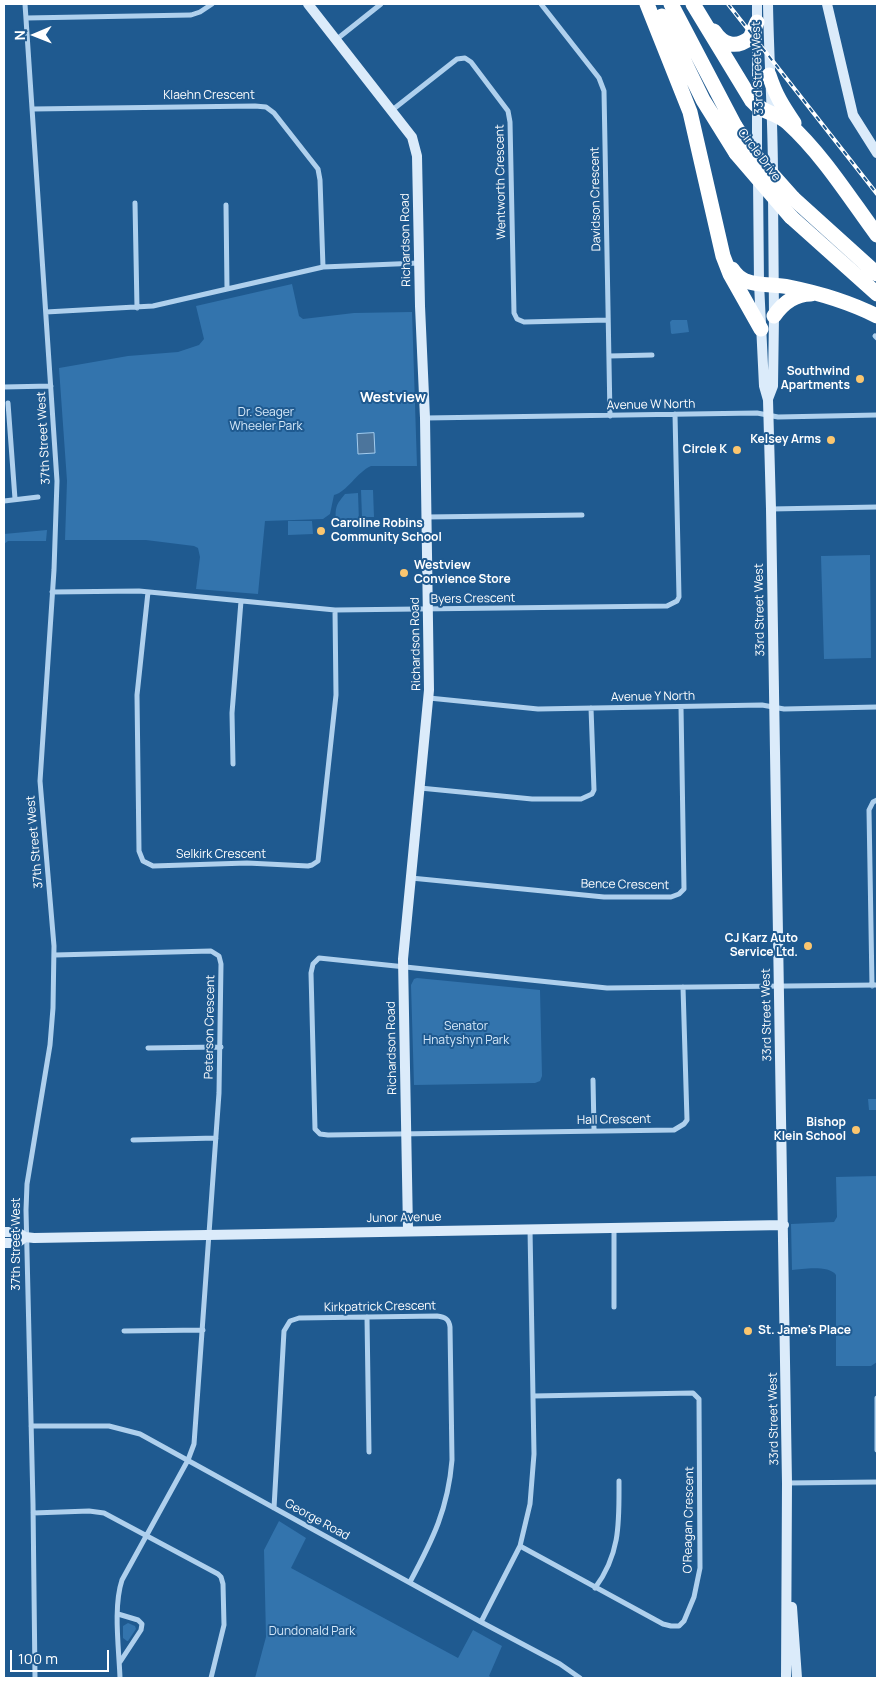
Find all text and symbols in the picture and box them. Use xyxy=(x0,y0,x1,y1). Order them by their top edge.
north arrow xyxy=(10,10,60,60)
street label: 33rd Street West xyxy=(749,21,767,115)
text: N xyxy=(10,30,29,40)
street label: Klaehn Crescent xyxy=(163,89,255,103)
street label: Wentworth Crescent xyxy=(493,124,509,240)
street label: Circle Drive xyxy=(734,126,784,184)
street label: Davidson Crescent xyxy=(588,147,604,251)
street label: Richardson Road xyxy=(398,193,414,287)
place label: Southwind Apartments xyxy=(781,365,850,393)
marker: Southwind Apartments xyxy=(854,373,866,385)
district label: Westview xyxy=(360,390,426,406)
street label: 37th Street West xyxy=(34,391,54,485)
street label: Avenue W North xyxy=(607,397,695,413)
park label: Dr. Seager Wheeler Park xyxy=(230,406,302,434)
place label: Kelsey Arms xyxy=(750,433,821,447)
marker: Kelsey Arms xyxy=(825,434,837,446)
place label: Circle K xyxy=(683,443,727,457)
marker: Circle K xyxy=(731,444,743,456)
place label: Caroline Robins Community School xyxy=(331,517,442,545)
marker: Caroline Robins Community School xyxy=(315,525,327,537)
place label: Westview Convience Store xyxy=(414,559,511,587)
street label: 33rd Street West xyxy=(752,563,768,657)
marker: Westview Convience Store xyxy=(398,567,410,579)
street label: Byers Crescent xyxy=(431,591,515,607)
street label: Richardson Road xyxy=(408,597,424,691)
street label: Avenue Y North xyxy=(611,689,695,705)
street label: 37th Street West xyxy=(24,795,46,889)
street label: Selkirk Crescent xyxy=(176,848,266,862)
street label: Bence Crescent xyxy=(581,877,669,893)
place label: CJ Karz Auto Service Ltd. xyxy=(725,932,798,960)
marker: CJ Karz Auto Service Ltd. xyxy=(802,940,814,952)
street label: 33rd Street West xyxy=(759,968,775,1062)
street label: Peterson Crescent xyxy=(202,975,218,1079)
street label: Richardson Road xyxy=(384,1001,400,1095)
park label: Senator Hnatyshyn Park xyxy=(423,1020,509,1048)
street label: Hall Crescent xyxy=(577,1112,651,1128)
place label: Bishop Klein School xyxy=(774,1116,846,1144)
marker: Bishop Klein School xyxy=(850,1124,862,1136)
street label: 37th Street West xyxy=(10,1197,24,1291)
street label: Junor Avenue xyxy=(367,1210,441,1226)
street label: Kirkpatrick Crescent xyxy=(324,1299,436,1315)
place label: St. Jame's Place xyxy=(758,1324,851,1338)
marker: St. Jame's Place xyxy=(742,1325,754,1337)
street label: 33rd Street West xyxy=(766,1372,782,1466)
street label: O'Reagan Crescent xyxy=(681,1466,697,1574)
street label: George Road xyxy=(282,1496,352,1544)
park label: Dundonald Park xyxy=(269,1625,355,1639)
scale bar xyxy=(12,1640,111,1672)
text: 100 m xyxy=(18,1648,58,1669)

